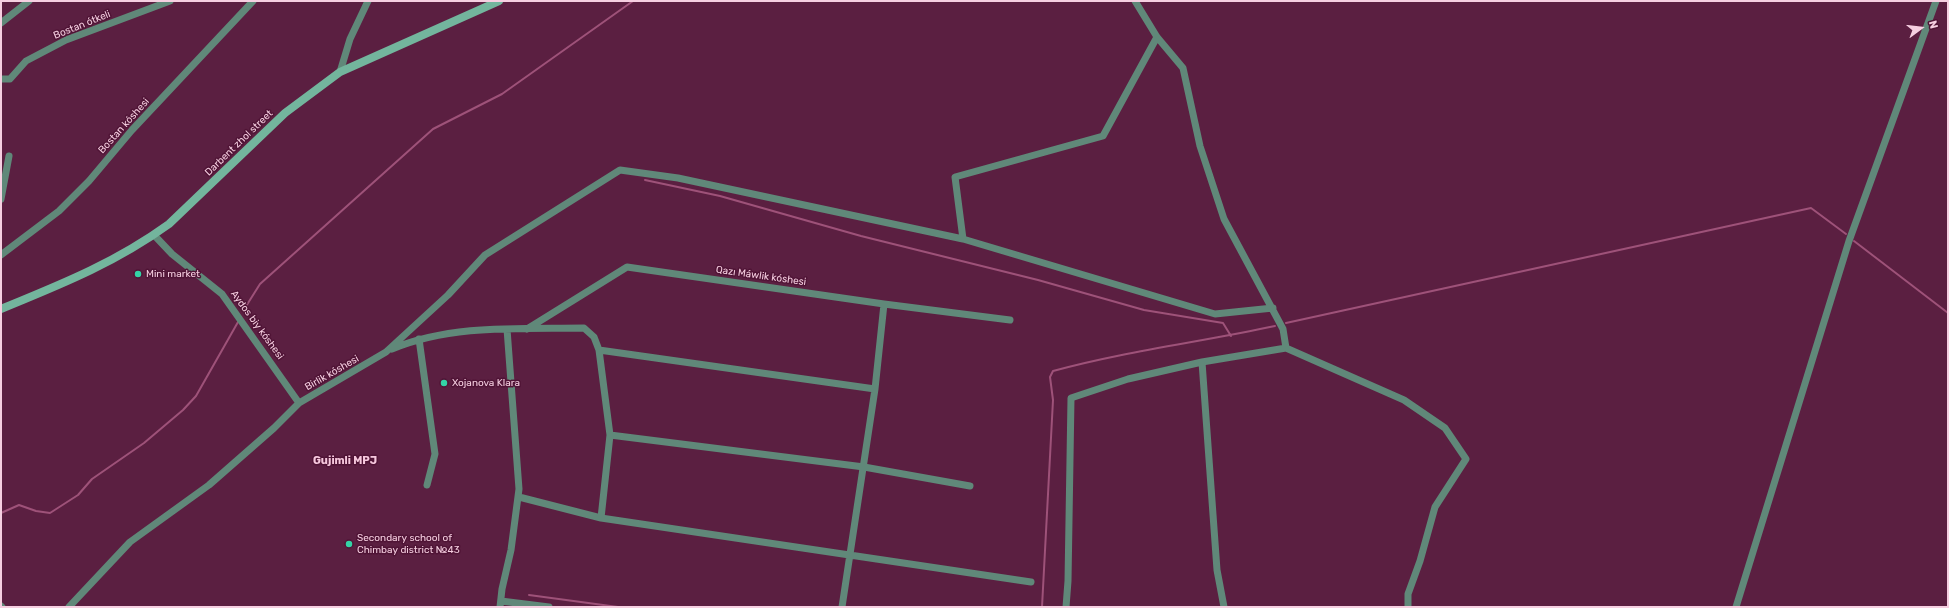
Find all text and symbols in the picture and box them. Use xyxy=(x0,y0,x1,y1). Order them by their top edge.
street label: Bostan ótkeli xyxy=(52,8,112,42)
north arrow xyxy=(1901,8,1941,48)
text: N xyxy=(1926,19,1940,30)
street label: Bostan kóshesi xyxy=(96,96,152,156)
street label: Darbent zhol street xyxy=(203,108,275,178)
street label: Qazı Máwlik kóshesi xyxy=(715,264,807,288)
place label: Mini market xyxy=(146,268,200,280)
marker: Mini market xyxy=(133,269,143,279)
street label: Aydos biy kóshesi xyxy=(228,288,286,362)
street label: Birlik kóshesi xyxy=(303,353,361,393)
place label: Xojanova Klara xyxy=(452,377,520,389)
marker: Xojanova Klara xyxy=(439,378,449,388)
district label: Gujimli MPJ xyxy=(313,454,377,468)
place label: Secondary school of Chimbay district №43 xyxy=(357,532,460,556)
marker: Secondary school of Chimbay district №43 xyxy=(344,539,354,549)

